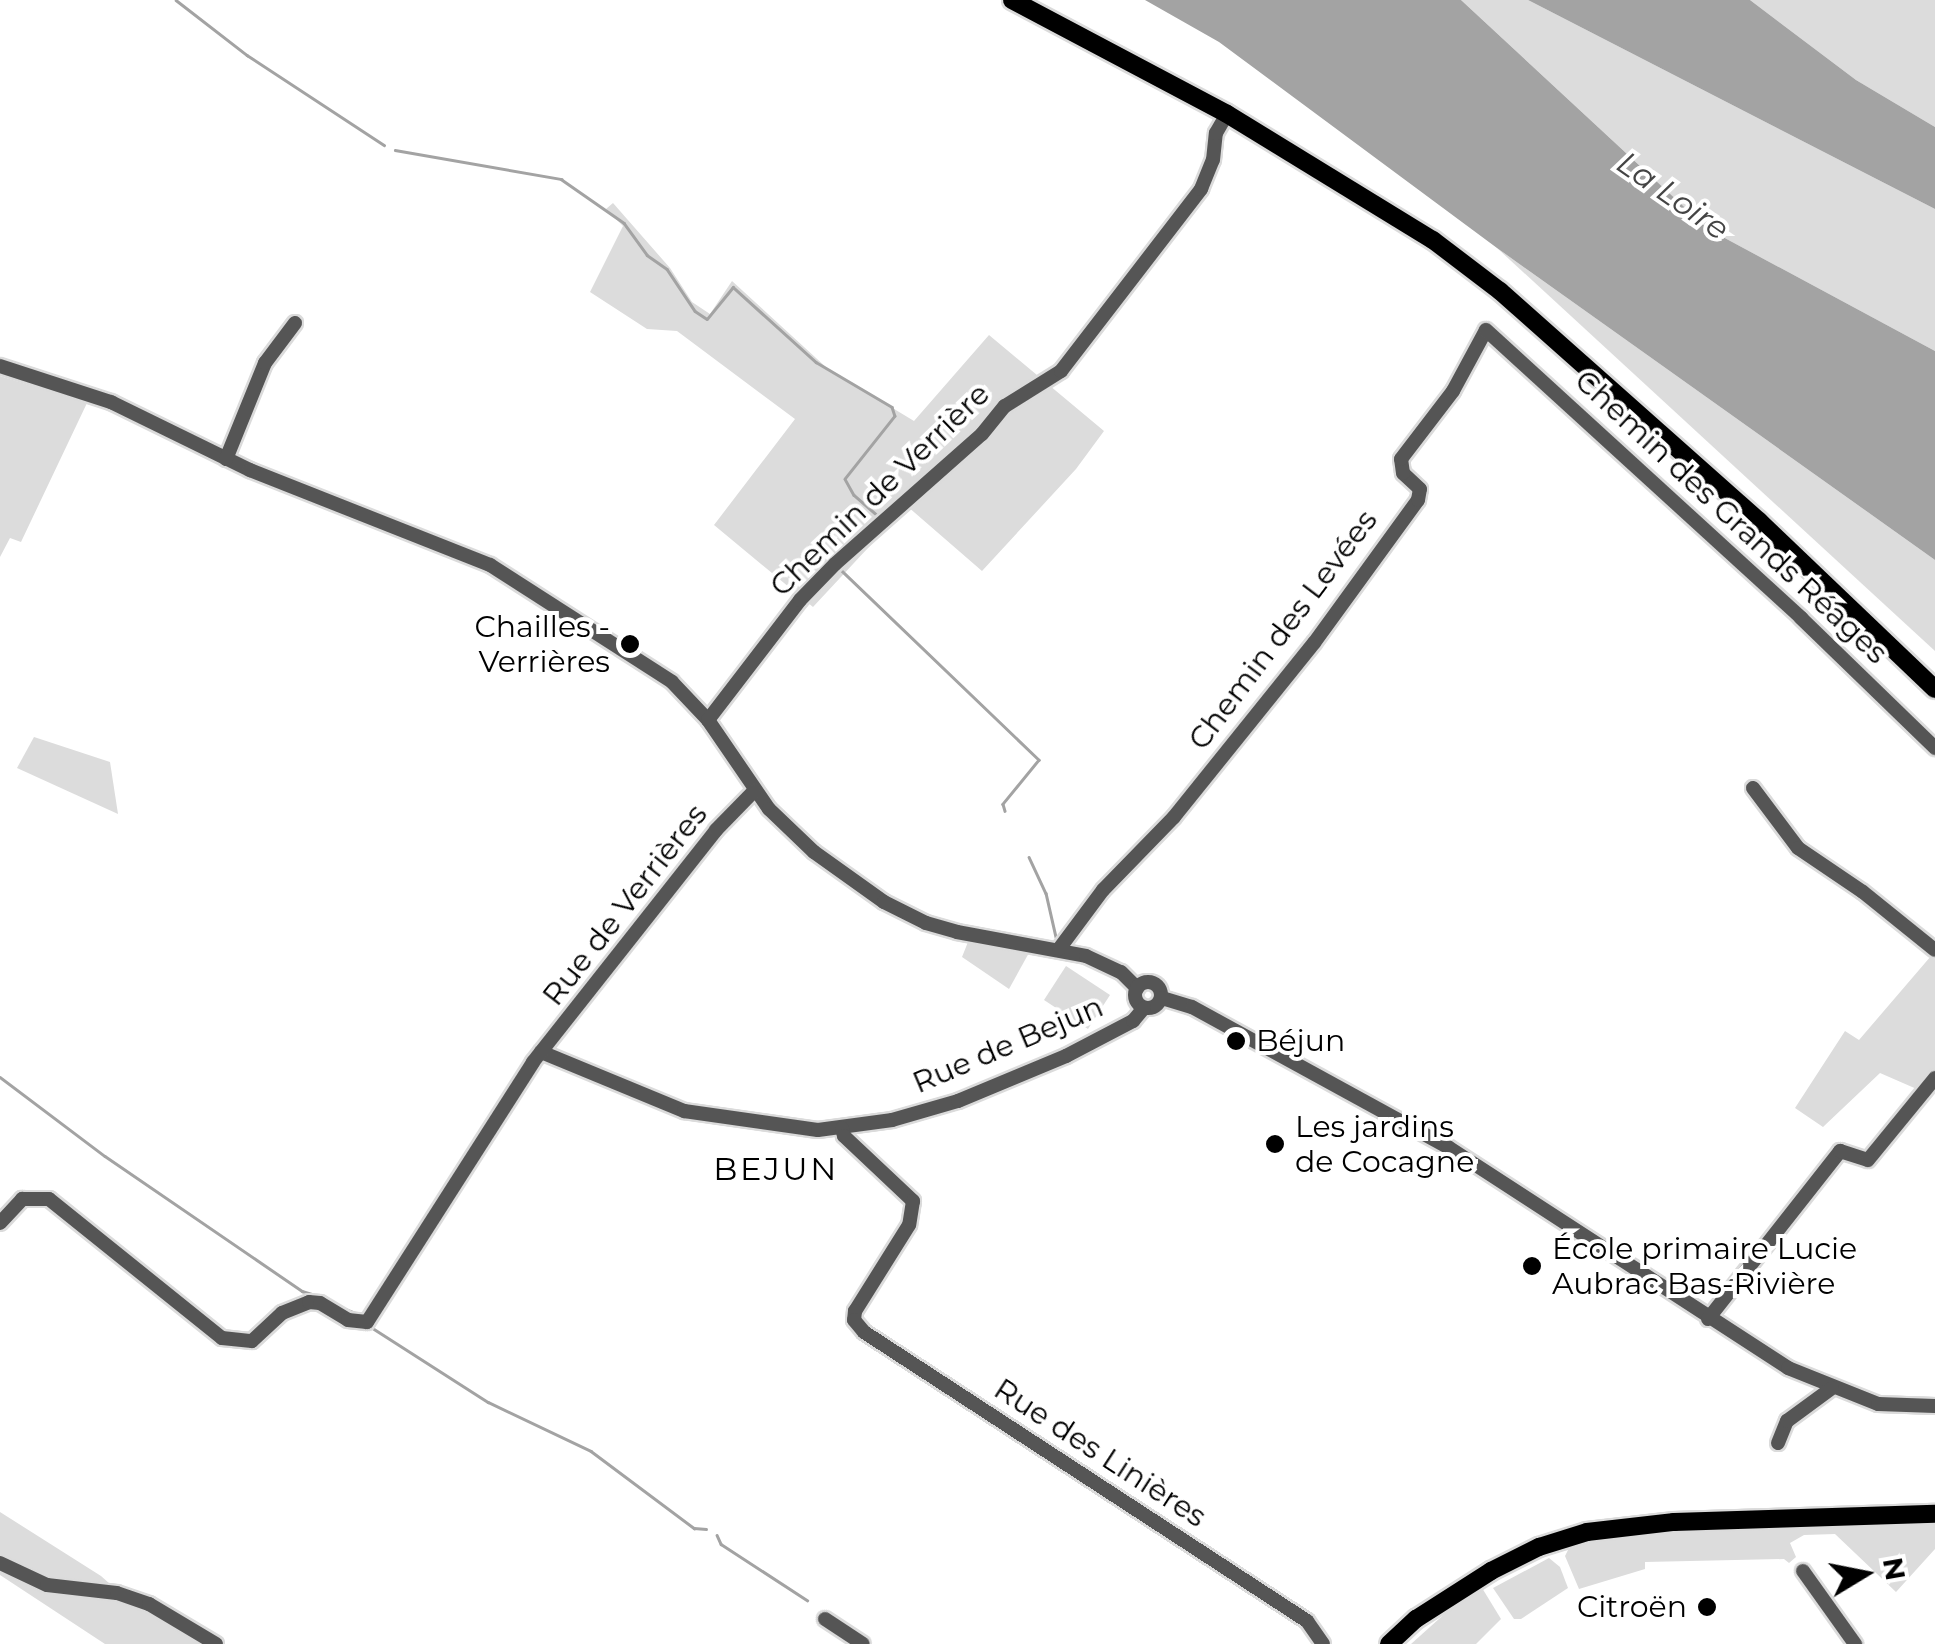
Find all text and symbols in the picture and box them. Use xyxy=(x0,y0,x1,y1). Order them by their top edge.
water label: La Loire xyxy=(1610,144,1736,248)
street label: Chemin des Grands Réages xyxy=(1567,363,1895,671)
street label: Chemin de Verrière xyxy=(763,376,997,604)
street label: Chemin des Levées xyxy=(1181,503,1385,757)
place label: Chailles - Verrières xyxy=(474,609,610,680)
marker: Chailles - Verrières xyxy=(619,633,641,655)
street label: Rue de Verrières xyxy=(535,797,715,1013)
street label: Rue de Bejun xyxy=(907,989,1109,1101)
place label: Béjun xyxy=(1256,1023,1345,1059)
marker: Béjun xyxy=(1225,1030,1247,1052)
place label: Les jardins de Cocagne xyxy=(1295,1109,1474,1180)
marker: Les jardins de Cocagne xyxy=(1264,1133,1286,1155)
district label: BEJUN xyxy=(713,1150,839,1188)
place label: École primaire Lucie Aubrac Bas-Rivière xyxy=(1552,1231,1857,1302)
marker: École primaire Lucie Aubrac Bas-Rivière xyxy=(1521,1255,1543,1277)
street label: Rue des Linières xyxy=(987,1371,1213,1535)
north arrow xyxy=(1815,1524,1915,1624)
text: N xyxy=(1876,1555,1913,1583)
place label: Citroën xyxy=(1577,1589,1687,1625)
marker: Citroën xyxy=(1696,1596,1718,1618)

